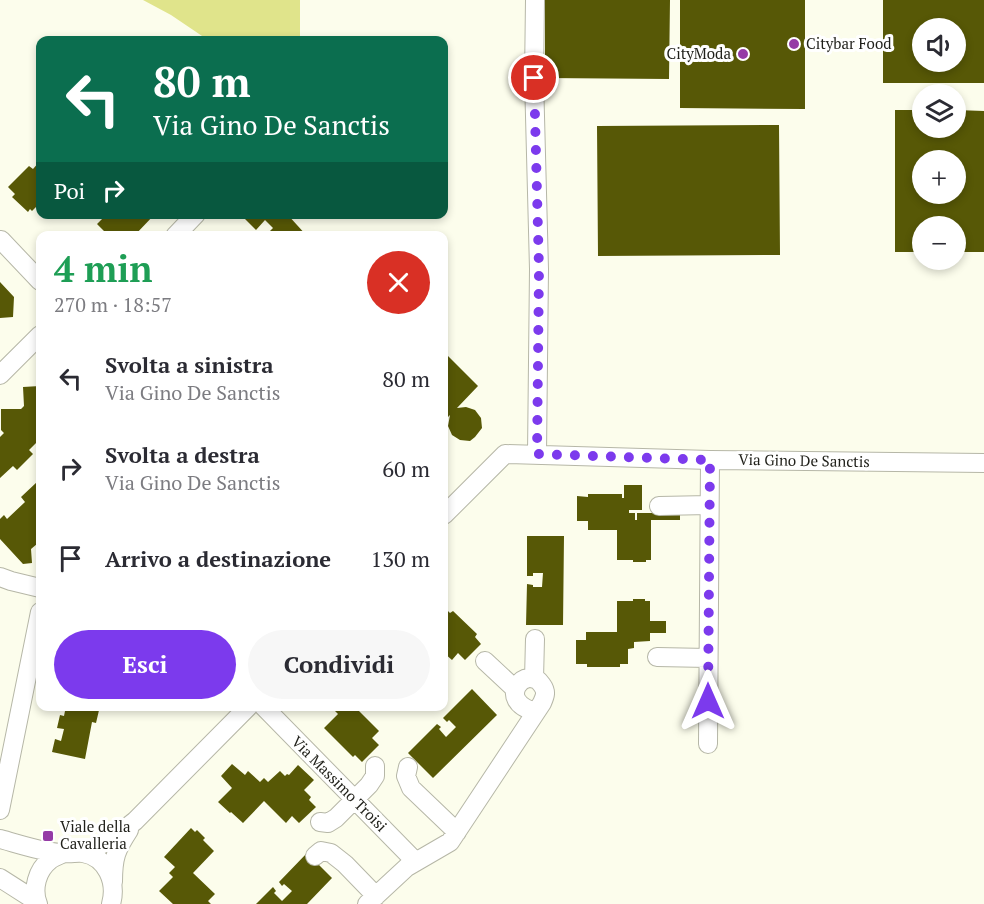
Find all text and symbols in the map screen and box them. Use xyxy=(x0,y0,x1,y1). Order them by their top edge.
map controls xyxy=(912,18,966,270)
button: sound xyxy=(912,18,966,72)
place label: Citybar Food xyxy=(806,33,892,53)
marker: Citybar Food xyxy=(787,37,801,51)
place label: CityModa xyxy=(666,43,731,63)
marker: CityModa xyxy=(736,47,750,61)
pin xyxy=(508,52,559,103)
text: 80 m xyxy=(153,53,251,109)
icon: left xyxy=(54,60,132,138)
icon: arrive xyxy=(517,61,550,94)
button: layers xyxy=(912,84,966,138)
text: Via Gino De Sanctis xyxy=(153,107,390,143)
button: + xyxy=(912,150,966,204)
icon: right xyxy=(97,174,130,207)
text: Poi xyxy=(54,176,85,205)
button: − xyxy=(912,216,966,270)
text: 4 min xyxy=(54,245,152,292)
button: close xyxy=(367,251,430,314)
text: 270 m · 18:57 xyxy=(54,291,172,318)
text: Svolta a sinistra xyxy=(105,350,274,379)
icon: left xyxy=(54,362,87,395)
text: 80 m xyxy=(382,364,430,393)
text: Via Gino De Sanctis xyxy=(105,379,280,406)
text: Svolta a destra xyxy=(105,440,260,469)
street label: Via Gino De Sanctis xyxy=(738,449,870,471)
icon: right xyxy=(54,452,87,485)
text: 60 m xyxy=(382,454,430,483)
text: Via Gino De Sanctis xyxy=(105,469,280,496)
icon: arrive xyxy=(54,542,87,575)
text: Arrivo a destinazione xyxy=(105,544,331,573)
text: 130 m xyxy=(370,544,430,573)
button: Esci xyxy=(54,630,236,699)
button: Condividi xyxy=(248,630,430,699)
position arrow xyxy=(676,669,740,733)
street label: Via Massimo Troisi xyxy=(288,731,392,835)
place label: Viale della Cavalleria xyxy=(60,816,131,853)
marker: Viale della Cavalleria xyxy=(41,829,55,843)

